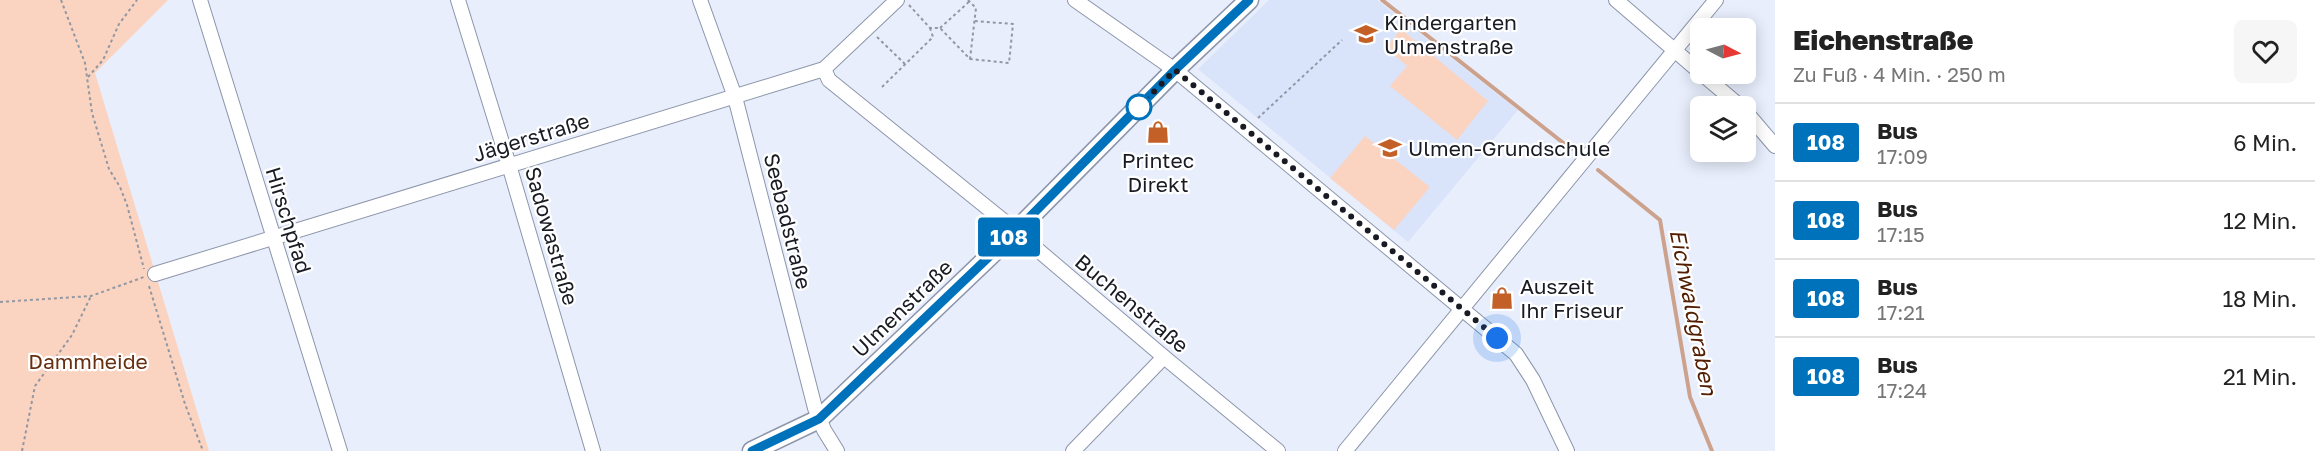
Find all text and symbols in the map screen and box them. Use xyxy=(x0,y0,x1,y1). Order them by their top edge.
place label: Kindergarten Ulmenstraße xyxy=(1384,9,1517,59)
north arrow xyxy=(1690,18,1756,84)
map controls xyxy=(1690,18,1756,162)
button: heart xyxy=(2234,20,2297,83)
school or university icon: Kindergarten Ulmenstraße xyxy=(1353,21,1379,47)
text: Eichenstraße xyxy=(1793,23,1973,56)
text: Zu Fuß · 4 Min. · 250 m xyxy=(1793,62,2006,86)
unlabelled marker xyxy=(1126,94,1152,120)
button: layers xyxy=(1690,96,1756,162)
street label: Jägerstraße xyxy=(470,107,592,167)
text: Bus xyxy=(1877,117,1918,144)
shop icon: Printec Direkt xyxy=(1145,119,1171,145)
text: 108 xyxy=(1807,129,1845,155)
text: 6 Min. xyxy=(2233,129,2297,156)
school or university icon: Ulmen-Grundschule xyxy=(1377,135,1403,161)
place label: Ulmen-Grundschule xyxy=(1408,135,1610,161)
text: 17:09 xyxy=(1877,144,1928,168)
place label: Printec Direkt xyxy=(1122,147,1194,197)
street label: Seebadstraße xyxy=(759,150,817,292)
street label: Hirschpfad xyxy=(260,164,318,276)
street label: Sadowastraße xyxy=(520,164,584,308)
text: Bus xyxy=(1877,195,1918,222)
text: 108 xyxy=(1807,207,1845,233)
text: 12 Min. xyxy=(2223,207,2297,234)
line badge: 108 xyxy=(974,218,1044,256)
text: 17:15 xyxy=(1877,222,1925,246)
text: 108 xyxy=(990,224,1028,250)
water label: Eichwaldgraben xyxy=(1665,227,1724,399)
street label: Buchenstraße xyxy=(1070,248,1194,358)
street label: Ulmenstraße xyxy=(846,254,958,362)
place label: Auszeit Ihr Friseur xyxy=(1520,273,1623,323)
text: Bus xyxy=(1877,273,1918,300)
shop icon: Auszeit Ihr Friseur xyxy=(1489,285,1515,311)
text: 108 xyxy=(1807,285,1845,311)
text: 18 Min. xyxy=(2222,285,2297,312)
text: 17:21 xyxy=(1877,300,1925,324)
your location xyxy=(1482,323,1512,353)
park label: Dammheide xyxy=(28,348,148,374)
text: Bus xyxy=(1877,351,1918,378)
text: 108 xyxy=(1807,363,1845,389)
text: 21 Min. xyxy=(2223,363,2297,390)
text: 17:24 xyxy=(1877,378,1927,402)

